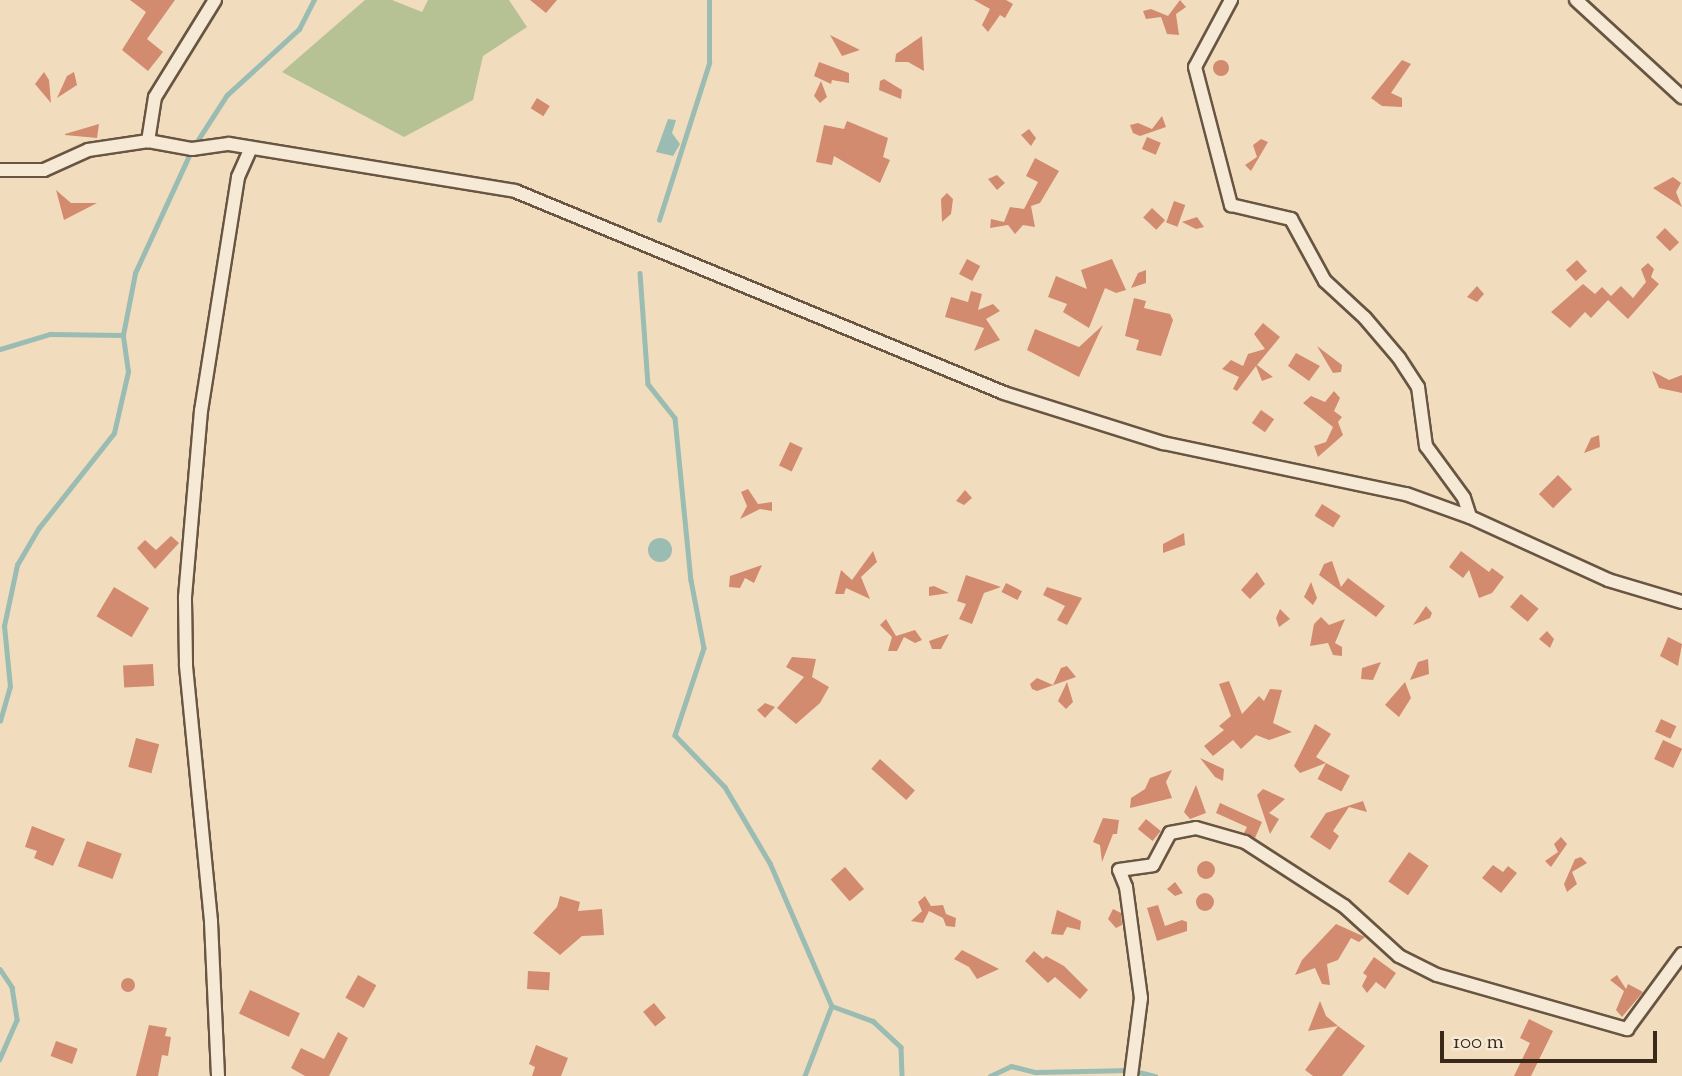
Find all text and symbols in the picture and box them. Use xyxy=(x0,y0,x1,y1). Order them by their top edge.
scale bar xyxy=(1444,1016,1661,1060)
text: 100 m xyxy=(1453,1028,1504,1058)

